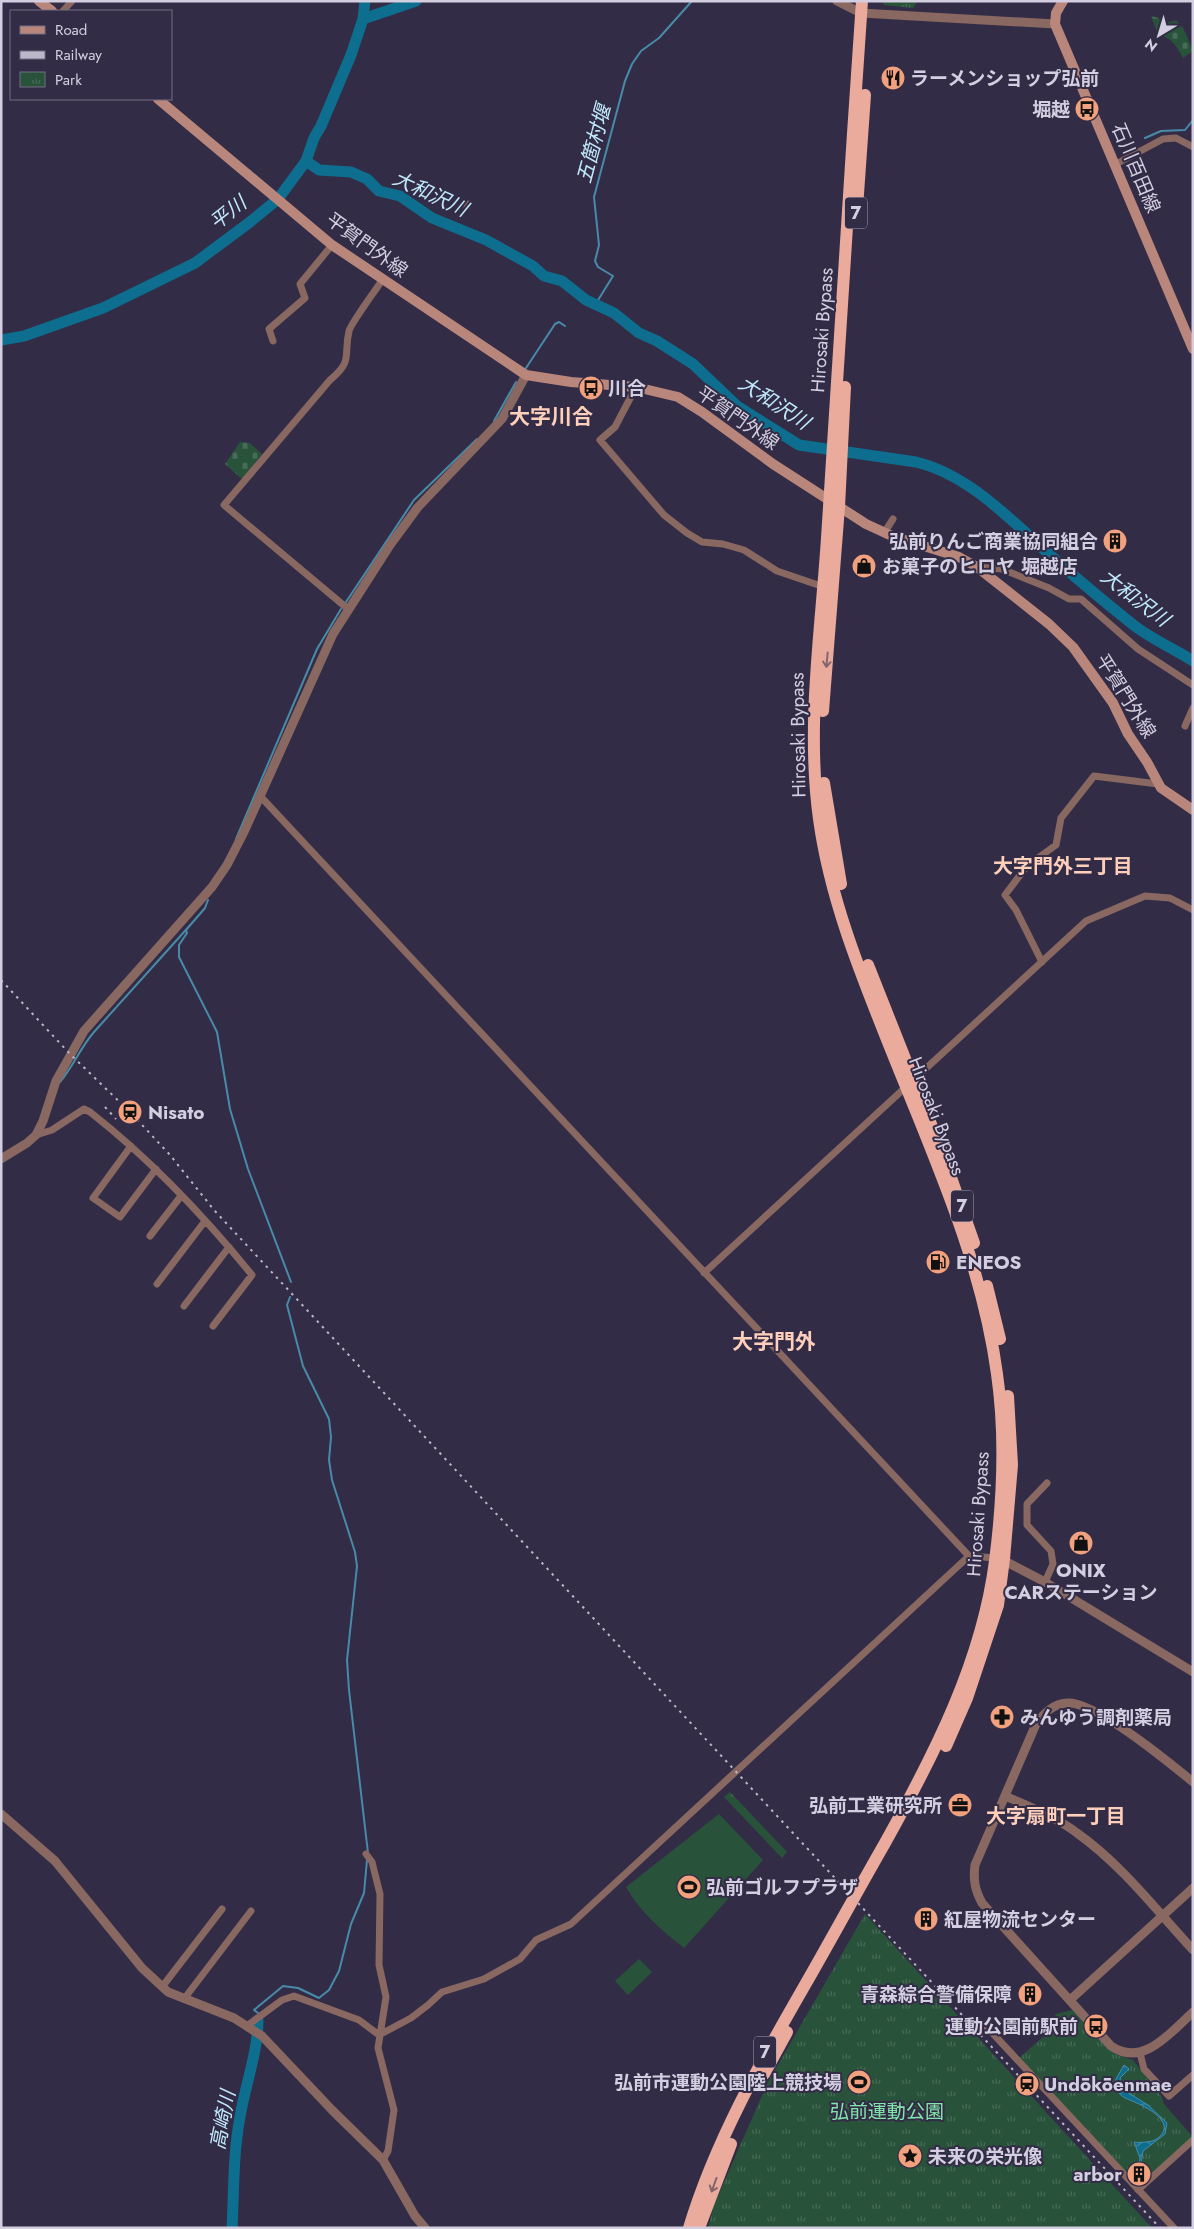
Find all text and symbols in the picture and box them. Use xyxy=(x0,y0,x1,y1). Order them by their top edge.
legend xyxy=(10,10,172,100)
north arrow xyxy=(1134,10,1184,60)
text: Road xyxy=(55,19,87,41)
text: N xyxy=(1140,34,1162,57)
text: Railway xyxy=(55,44,102,66)
restaurant icon: ラーメンショップ弘前 xyxy=(880,65,906,91)
place label: ラーメンショップ弘前 xyxy=(910,65,1099,92)
text: Park xyxy=(55,69,82,91)
place label: 堀越 xyxy=(1032,96,1070,123)
bus stop icon: 堀越 xyxy=(1074,96,1100,122)
water label: 五箇村堰 xyxy=(570,98,619,186)
street label: 石川百田線 xyxy=(1105,119,1167,217)
water label: 大和沢川 xyxy=(388,164,474,225)
water label: 平川 xyxy=(203,188,254,237)
road number: 7 xyxy=(845,198,867,228)
street label: 平賀門外線 xyxy=(321,206,413,284)
street label: Hirosaki Bypass xyxy=(804,266,840,393)
water label: 大和沢川 xyxy=(733,369,817,438)
bus stop icon: 川合 xyxy=(578,375,604,401)
place label: 川合 xyxy=(608,375,646,402)
street label: 平賀門外線 xyxy=(691,380,785,456)
district label: 大字川合 xyxy=(509,402,593,432)
place label: 弘前りんご商業協同組合 xyxy=(889,528,1098,555)
building icon: 弘前りんご商業協同組合 xyxy=(1102,528,1128,554)
shop icon: お菓子のヒロヤ 堀越店 xyxy=(851,553,877,579)
place label: お菓子のヒロヤ 堀越店 xyxy=(882,553,1078,580)
water label: 大和沢川 xyxy=(1094,562,1177,635)
street label: 平賀門外線 xyxy=(1089,649,1163,743)
one-way arrow xyxy=(822,652,831,668)
street label: Hirosaki Bypass xyxy=(783,672,813,798)
district label: 大字門外三丁目 xyxy=(993,852,1133,881)
street label: Hirosaki Bypass xyxy=(902,1053,972,1180)
station icon: Nisato xyxy=(117,1099,143,1125)
place label: Nisato xyxy=(148,1099,205,1126)
road number: 7 xyxy=(951,1190,973,1222)
fuel station icon: ENEOS xyxy=(925,1249,951,1275)
place label: ENEOS xyxy=(956,1249,1022,1276)
district label: 大字門外 xyxy=(732,1327,816,1357)
street label: Hirosaki Bypass xyxy=(960,1450,996,1577)
shop icon: ONIX CARステーション xyxy=(1068,1530,1094,1556)
place label: ONIX CARステーション xyxy=(1005,1557,1157,1606)
pharmacy icon: みんゆう調剤薬局 xyxy=(989,1704,1015,1730)
place label: みんゆう調剤薬局 xyxy=(1020,1704,1172,1731)
place label: 弘前工業研究所 xyxy=(809,1792,942,1819)
office icon: 弘前工業研究所 xyxy=(947,1792,973,1818)
district label: 大字扇町一丁目 xyxy=(986,1802,1126,1831)
sports icon: 弘前ゴルフプラザ xyxy=(676,1874,702,1900)
place label: 弘前ゴルフプラザ xyxy=(706,1874,858,1901)
building icon: 紅屋物流センター xyxy=(913,1906,939,1932)
place label: 紅屋物流センター xyxy=(944,1906,1096,1933)
place label: 青森綜合警備保障 xyxy=(860,1981,1012,2008)
building icon: 青森綜合警備保障 xyxy=(1017,1981,1043,2007)
place label: 運動公園前駅前 xyxy=(945,2013,1078,2040)
bus stop icon: 運動公園前駅前 xyxy=(1083,2013,1109,2039)
road number: 7 xyxy=(754,2036,776,2068)
place label: 弘前市運動公園陸上競技場 xyxy=(614,2069,842,2096)
sports icon: 弘前市運動公園陸上競技場 xyxy=(846,2069,872,2095)
station icon: Undōkōenmae xyxy=(1014,2071,1040,2097)
place label: Undōkōenmae xyxy=(1044,2071,1172,2098)
water label: 高崎川 xyxy=(203,2086,243,2152)
park label: 弘前運動公園 xyxy=(830,2098,944,2125)
place icon: 未来の栄光像 xyxy=(897,2143,923,2169)
place label: 未来の栄光像 xyxy=(928,2143,1042,2170)
place label: arbor xyxy=(1073,2161,1122,2188)
building icon: arbor xyxy=(1126,2161,1152,2187)
one-way arrow xyxy=(709,2177,718,2192)

